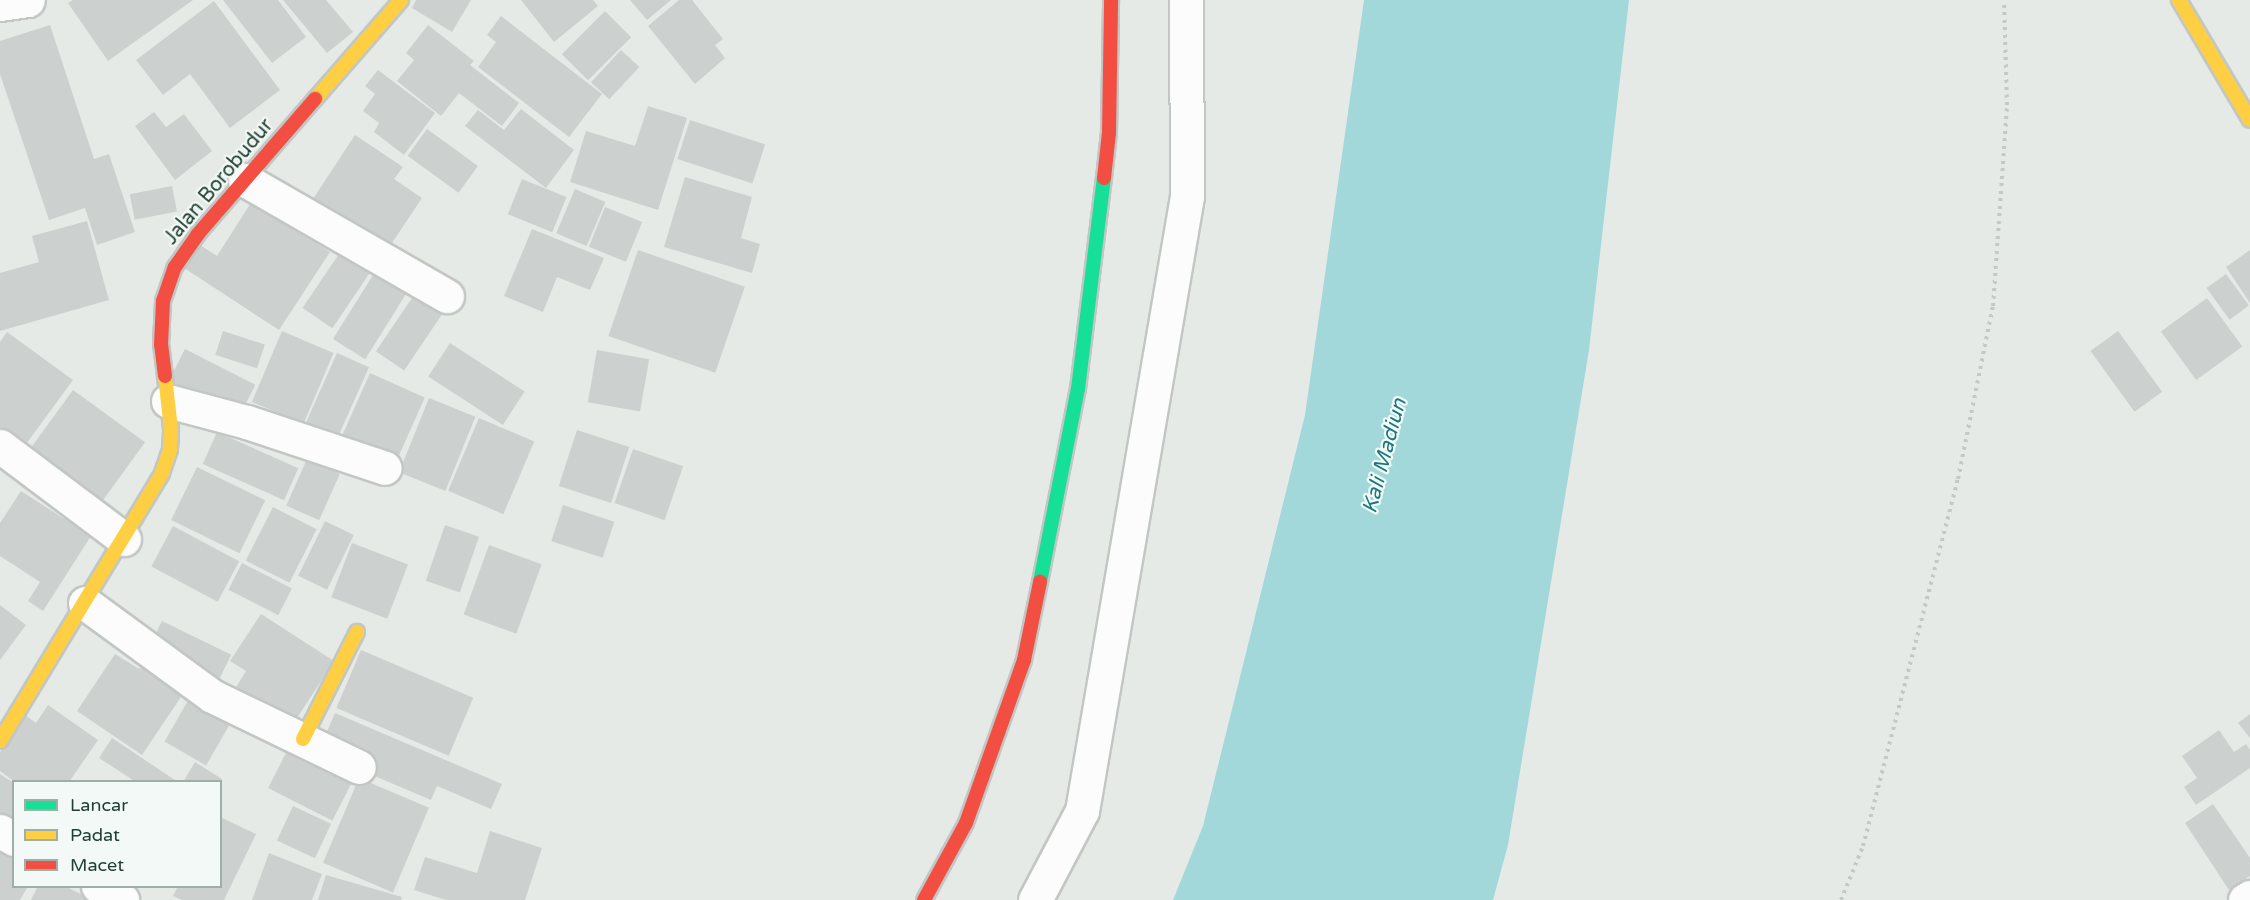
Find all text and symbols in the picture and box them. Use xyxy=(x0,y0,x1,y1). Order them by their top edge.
street label: Jalan Borobudur xyxy=(159,114,279,250)
water label: Kali Madiun xyxy=(1358,396,1412,516)
legend xyxy=(12,780,222,888)
text: Lancar xyxy=(70,794,128,816)
text: Padat xyxy=(70,824,120,846)
text: Macet xyxy=(70,854,124,876)

